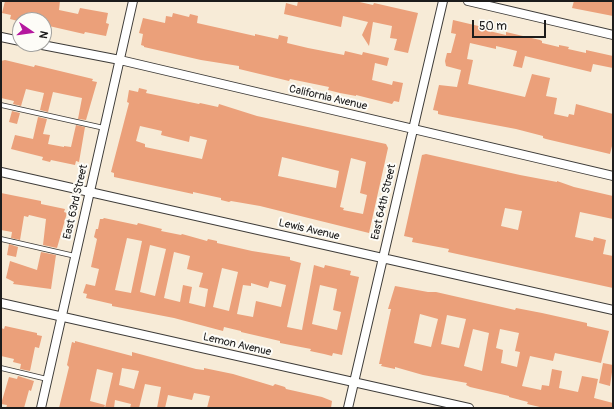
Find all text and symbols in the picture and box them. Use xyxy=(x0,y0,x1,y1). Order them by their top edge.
north arrow xyxy=(12,12,52,52)
scale bar xyxy=(474,12,548,38)
text: 50 m xyxy=(479,19,507,34)
text: N xyxy=(36,30,50,40)
street label: California Avenue xyxy=(288,83,368,113)
street label: East 63rd Street xyxy=(61,163,91,241)
street label: East 64th Street xyxy=(369,163,399,241)
street label: Lewis Avenue xyxy=(277,217,341,243)
street label: Lemon Avenue xyxy=(202,331,272,359)

